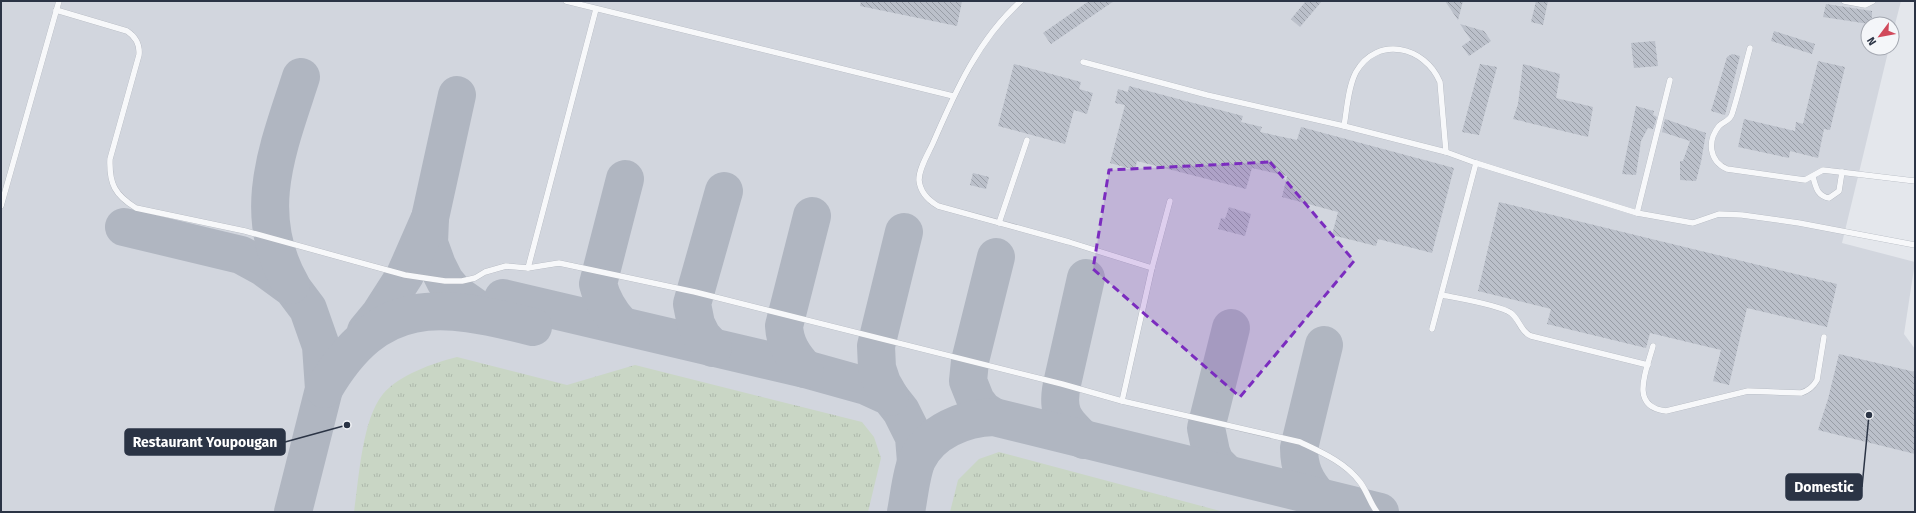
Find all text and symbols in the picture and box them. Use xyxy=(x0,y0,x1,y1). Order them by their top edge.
north arrow xyxy=(1860,16,1900,56)
text: N xyxy=(1864,34,1879,48)
callout: Restaurant Youpougan xyxy=(125,429,285,455)
text: Restaurant Youpougan xyxy=(133,434,277,451)
callout: Domestic xyxy=(1786,474,1862,500)
text: Domestic xyxy=(1794,479,1854,496)

